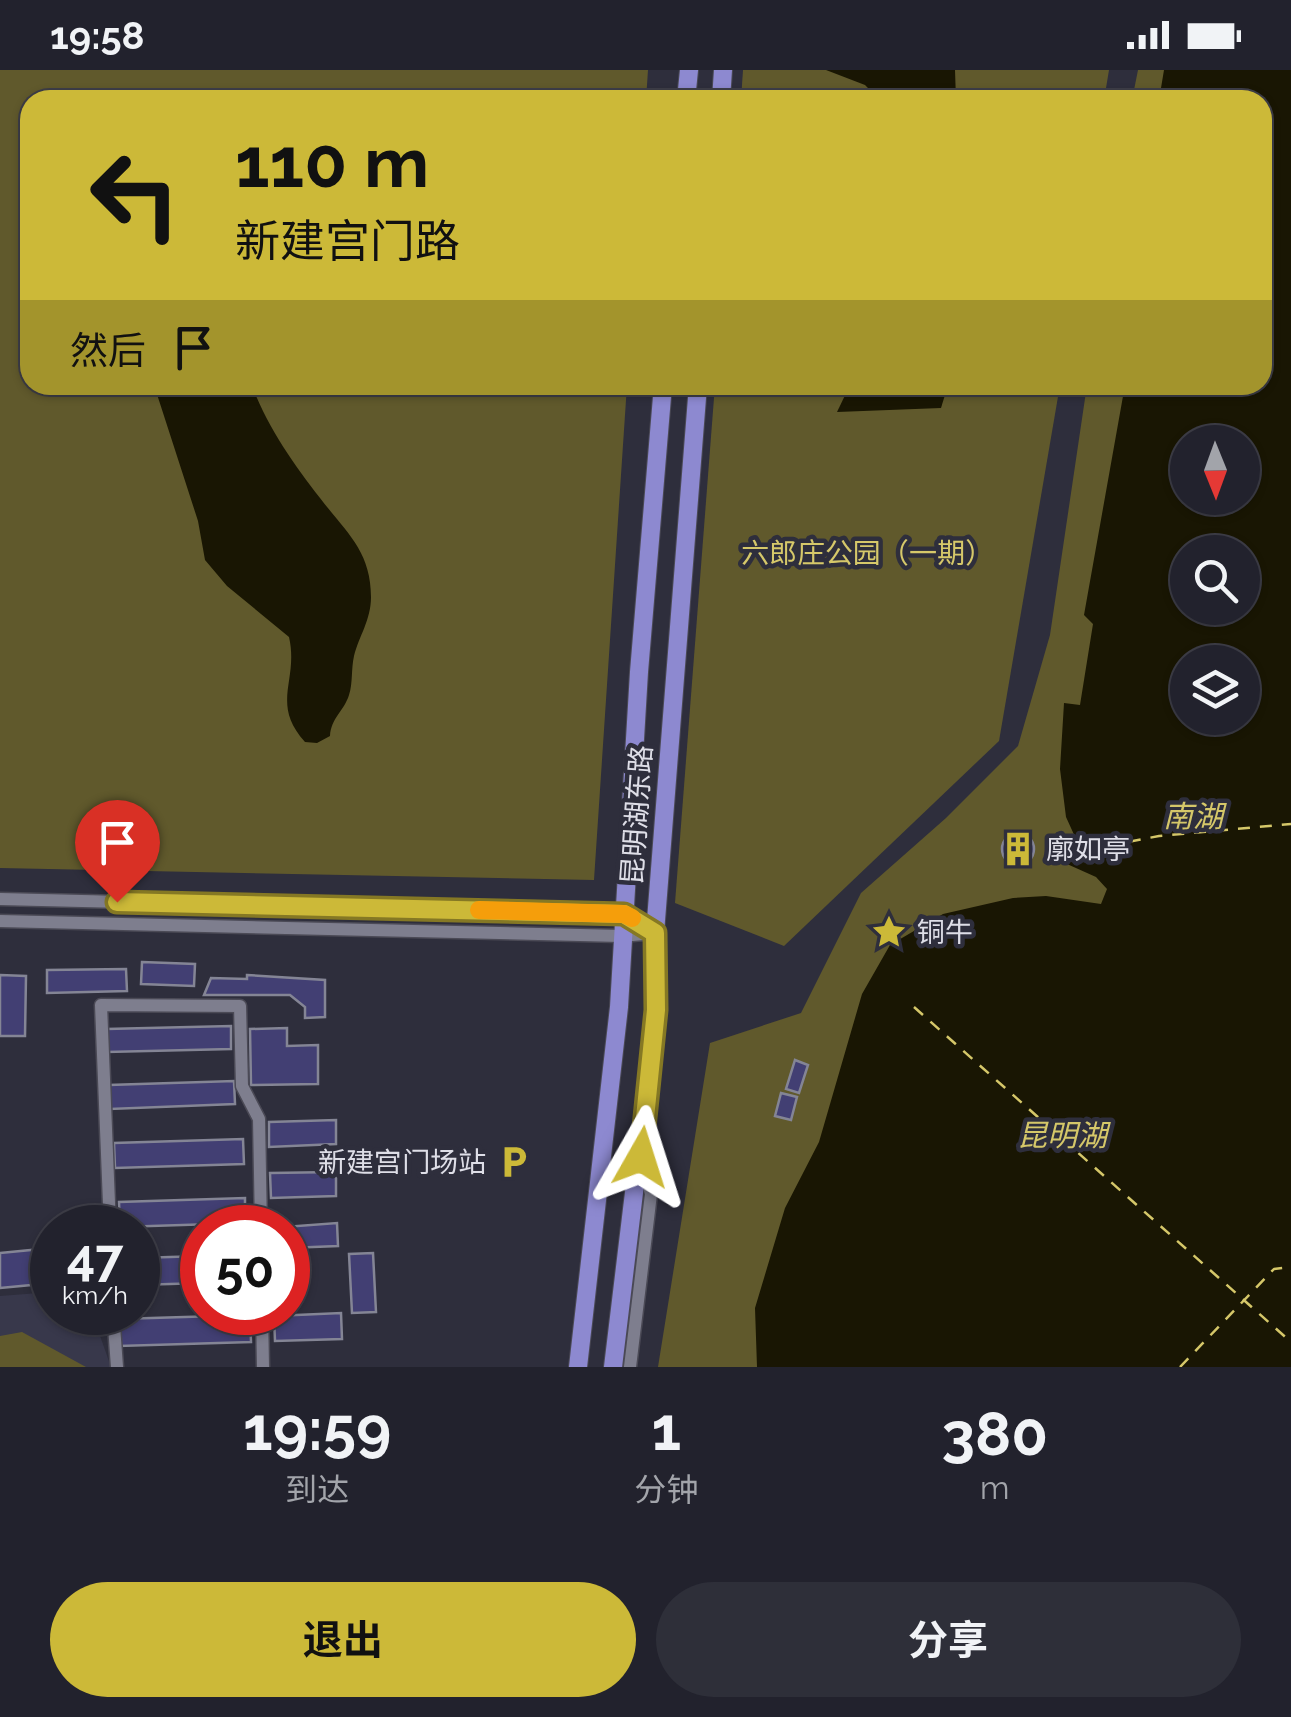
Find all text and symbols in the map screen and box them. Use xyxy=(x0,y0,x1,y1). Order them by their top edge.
text: 19:58 xyxy=(50,13,145,58)
text: 110 m xyxy=(235,121,429,203)
icon: left xyxy=(70,130,200,260)
text: 新建宫门路 xyxy=(235,215,460,268)
icon: arrive xyxy=(166,320,221,375)
text: 然后 xyxy=(70,328,146,373)
north arrow xyxy=(1170,425,1260,515)
map controls xyxy=(1170,425,1260,735)
button: search xyxy=(1170,535,1260,625)
park label: 六郎庄公园（一期） xyxy=(741,537,993,570)
button: layers xyxy=(1170,645,1260,735)
street label: 昆明湖东路 xyxy=(616,744,658,886)
water label: 南湖 xyxy=(1163,799,1227,834)
pin xyxy=(75,800,160,903)
icon: arrive xyxy=(90,815,145,870)
building icon: 廓如亭 xyxy=(999,830,1037,868)
place label: 廓如亭 xyxy=(1046,833,1130,866)
place icon: 铜牛 xyxy=(870,913,908,951)
place label: 铜牛 xyxy=(917,916,973,949)
position arrow xyxy=(589,1105,693,1209)
water label: 昆明湖 xyxy=(1017,1118,1111,1153)
parking icon: 新建宫门场站 xyxy=(495,1143,533,1181)
place label: 新建宫门场站 xyxy=(318,1146,486,1179)
speed limit sign: 50 xyxy=(180,1205,310,1335)
text: 47 xyxy=(67,1228,123,1287)
text: km/h xyxy=(62,1280,128,1310)
text: 19:59 xyxy=(243,1394,391,1464)
text: 1 xyxy=(652,1394,681,1464)
text: 380 xyxy=(941,1399,1048,1469)
text: m xyxy=(980,1469,1009,1506)
text: 到达 xyxy=(285,1471,349,1508)
text: 分钟 xyxy=(634,1471,698,1508)
button: 退出 xyxy=(50,1582,636,1697)
button: 分享 xyxy=(656,1582,1241,1697)

